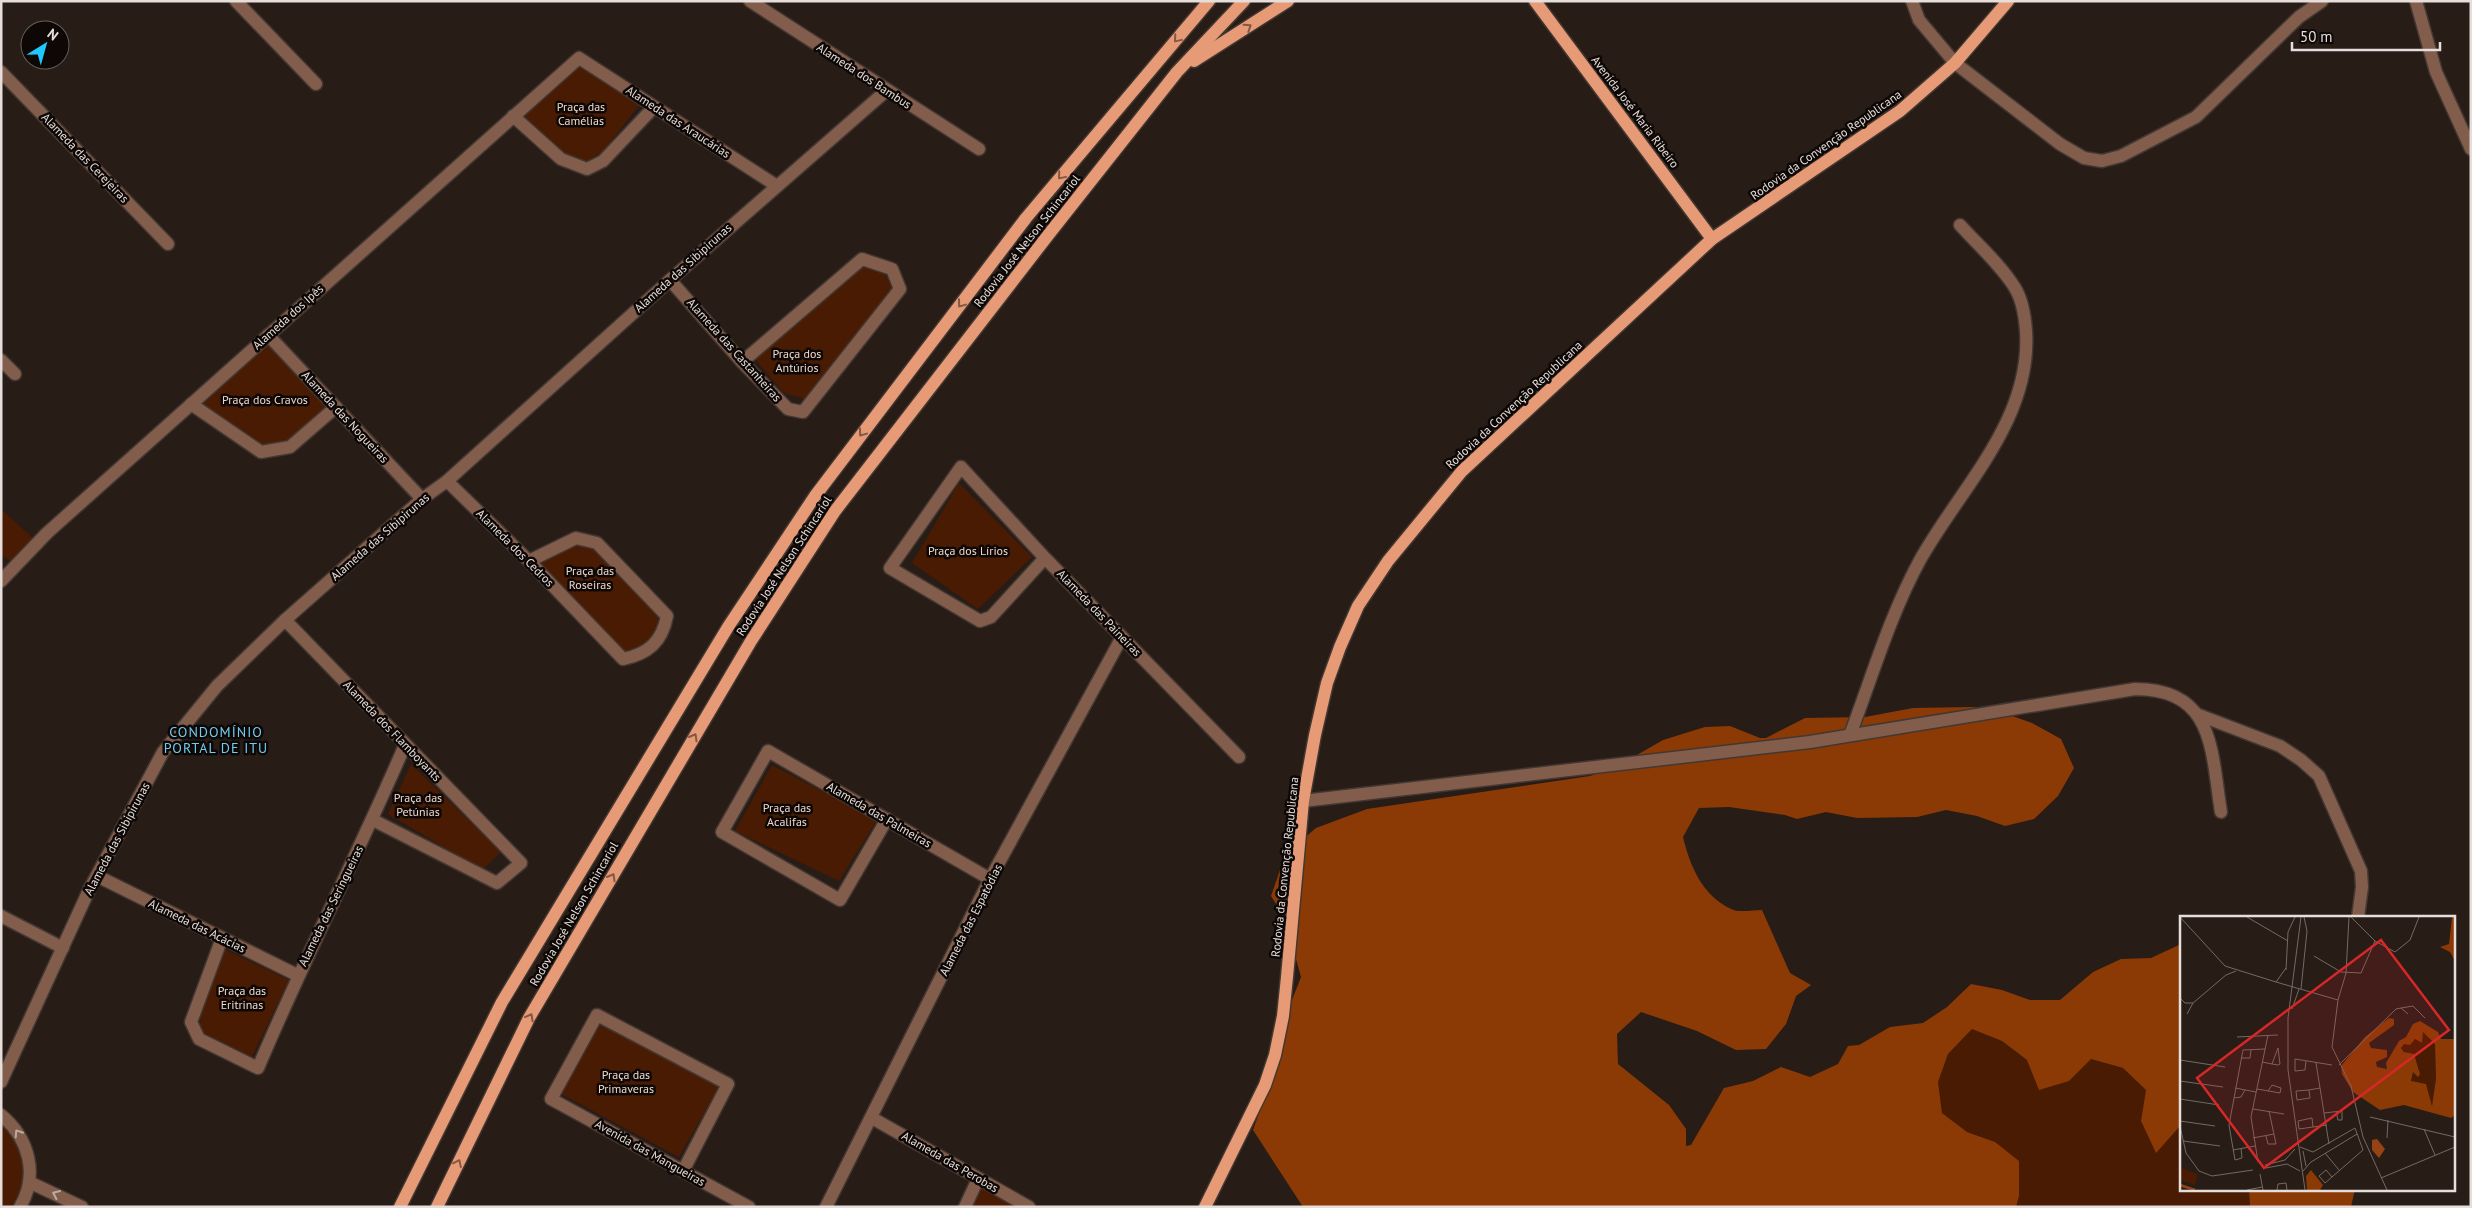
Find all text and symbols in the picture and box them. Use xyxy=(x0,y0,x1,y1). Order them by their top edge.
north arrow xyxy=(20,20,70,70)
scale bar xyxy=(2292,20,2440,52)
one-way arrow xyxy=(1242,24,1251,33)
text: N xyxy=(44,25,62,45)
text: 50 m xyxy=(2300,27,2333,46)
one-way arrow xyxy=(1174,33,1183,42)
street label: Alameda dos Bambus xyxy=(814,39,914,112)
street label: Avenida José Maria Ribeiro xyxy=(1588,53,1682,171)
street label: Alameda das Araucárias xyxy=(623,82,733,161)
street label: Rodovia da Convenção Republicana xyxy=(1747,87,1904,203)
park label: Praça das Camélias xyxy=(557,99,605,128)
street label: Alameda das Cerejeiras xyxy=(39,110,132,206)
one-way arrow xyxy=(1058,170,1067,179)
street label: Rodovia José Nelson Schincariol xyxy=(970,171,1083,310)
street label: Alameda das Sibipirunas xyxy=(631,220,734,315)
street label: Alameda dos Ipês xyxy=(249,281,326,352)
street label: Alameda das Castanheiras xyxy=(684,295,785,404)
one-way arrow xyxy=(958,298,966,307)
street label: Rodovia da Convenção Republicana xyxy=(1442,337,1585,472)
park label: Praça dos Antúrios xyxy=(773,346,821,375)
street label: Alameda das Nogueiras xyxy=(299,368,392,466)
park label: Praça dos Cravos xyxy=(222,392,308,407)
one-way arrow xyxy=(860,427,868,436)
street label: Alameda das Sibipirunas xyxy=(327,490,432,584)
street label: Rodovia José Nelson Schincariol xyxy=(733,493,835,639)
street label: Alameda dos Cedros xyxy=(473,506,557,590)
park label: Praça dos Lírios xyxy=(928,543,1008,558)
park label: Praça das Roseiras xyxy=(566,563,614,592)
street label: Alameda das Paineiras xyxy=(1054,566,1145,659)
street label: Alameda dos Flamboyants xyxy=(340,677,444,784)
district label: CONDOMÍNIO PORTAL DE ITU xyxy=(164,723,268,757)
one-way arrow xyxy=(688,733,698,742)
street label: Rodovia da Convenção Republicana xyxy=(1268,776,1301,958)
street label: Alameda das Palmeiras xyxy=(824,778,934,851)
street label: Alameda das Sibipirunas xyxy=(80,780,153,898)
park label: Praça das Petúnias xyxy=(394,790,442,819)
park label: Praça das Acalifas xyxy=(763,800,811,829)
street label: Rodovia José Nelson Schincariol xyxy=(526,839,621,988)
street label: Alameda das Seringueiras xyxy=(295,843,366,968)
street label: Alameda das Espatódias xyxy=(936,861,1005,978)
one-way arrow xyxy=(605,873,615,882)
street label: Alameda das Acácias xyxy=(146,896,248,956)
inset map xyxy=(2180,916,2454,1190)
park label: Praça das Eritrinas xyxy=(218,983,266,1012)
one-way arrow xyxy=(523,1013,533,1022)
park label: Praça das Primaveras xyxy=(598,1067,654,1096)
street label: Avenida das Mangueiras xyxy=(592,1116,708,1189)
street label: Alameda das Perobas xyxy=(899,1128,1001,1195)
one-way arrow xyxy=(15,1130,24,1139)
one-way arrow xyxy=(452,1159,462,1168)
one-way arrow xyxy=(52,1191,61,1201)

